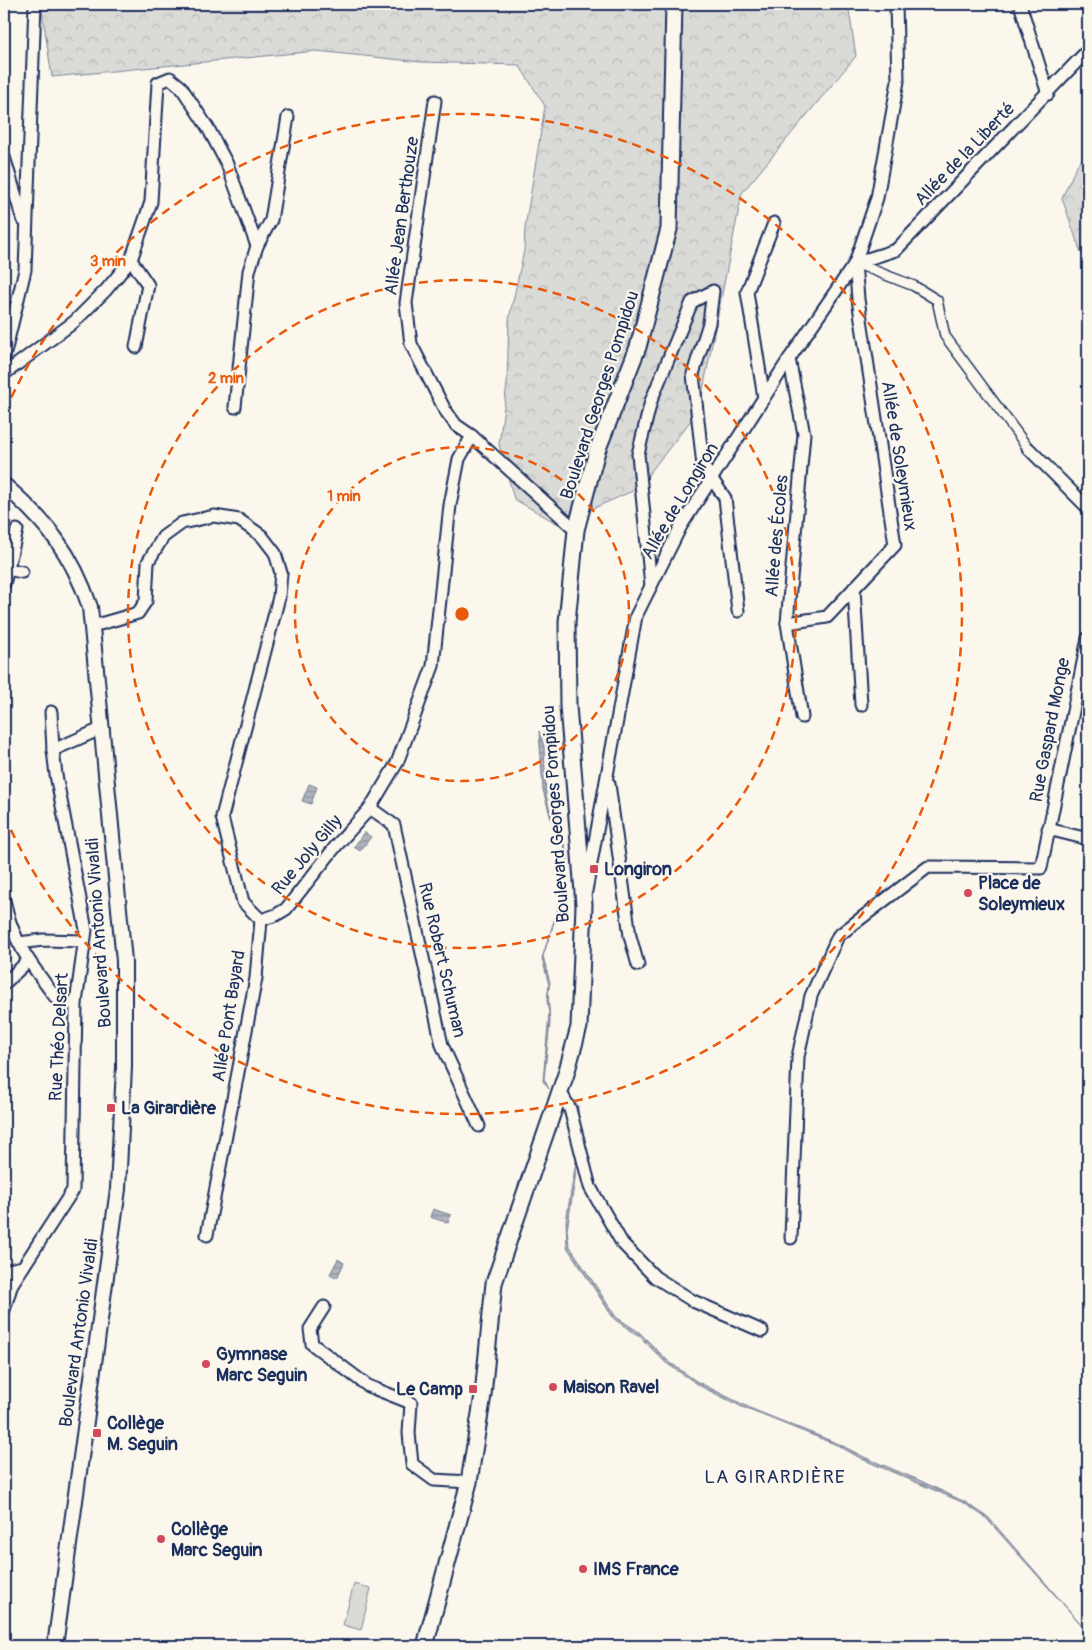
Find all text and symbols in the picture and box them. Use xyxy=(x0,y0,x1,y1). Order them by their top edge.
street label: Allée de la Liberté xyxy=(910,97,1020,211)
street label: Allée Jean Berthouze xyxy=(379,135,425,297)
text: 3 min xyxy=(90,252,126,271)
street label: Boulevard Georges Pompidou xyxy=(555,288,645,502)
text: 2 min xyxy=(208,369,244,388)
street label: Allée de Soleymieux xyxy=(876,379,922,533)
street label: Allée de Longiron xyxy=(636,438,724,564)
street label: Allée des Écoles xyxy=(760,474,794,598)
text: 1 min xyxy=(327,487,361,506)
centre of rings xyxy=(453,605,471,623)
street label: Rue Gaspard Monge xyxy=(1025,656,1075,804)
street label: Boulevard Georges Pompidou xyxy=(537,704,575,924)
street label: Rue Joly Gilly xyxy=(267,810,347,900)
street label: Boulevard Antonio Vivaldi xyxy=(81,837,117,1029)
place label: Longiron xyxy=(604,858,672,881)
marker: Longiron xyxy=(588,863,600,875)
place label: Place de Soleymieux xyxy=(978,872,1065,916)
street label: Rue Robert Schuman xyxy=(413,880,471,1040)
marker: Place de Soleymieux xyxy=(962,887,974,899)
street label: Allée Pont Bayard xyxy=(207,949,251,1083)
street label: Rue Théo Delsart xyxy=(44,972,74,1102)
place label: La Girardière xyxy=(121,1097,217,1120)
marker: La Girardière xyxy=(105,1102,117,1114)
street label: Boulevard Antonio Vivaldi xyxy=(54,1237,104,1429)
place label: Gymnase Marc Seguin xyxy=(216,1343,308,1387)
marker: Gymnase Marc Seguin xyxy=(200,1358,212,1370)
place label: Maison Ravel xyxy=(563,1376,659,1399)
place label: Le Camp xyxy=(396,1378,464,1401)
marker: Maison Ravel xyxy=(547,1381,559,1393)
marker: Le Camp xyxy=(467,1383,479,1395)
place label: Collège M. Seguin xyxy=(107,1412,178,1456)
marker: Collège M. Seguin xyxy=(91,1427,103,1439)
district label: LA GIRARDIÈRE xyxy=(704,1465,846,1489)
place label: Collège Marc Seguin xyxy=(171,1518,263,1562)
marker: Collège Marc Seguin xyxy=(155,1533,167,1545)
place label: IMS France xyxy=(593,1558,680,1581)
marker: IMS France xyxy=(577,1563,589,1575)

